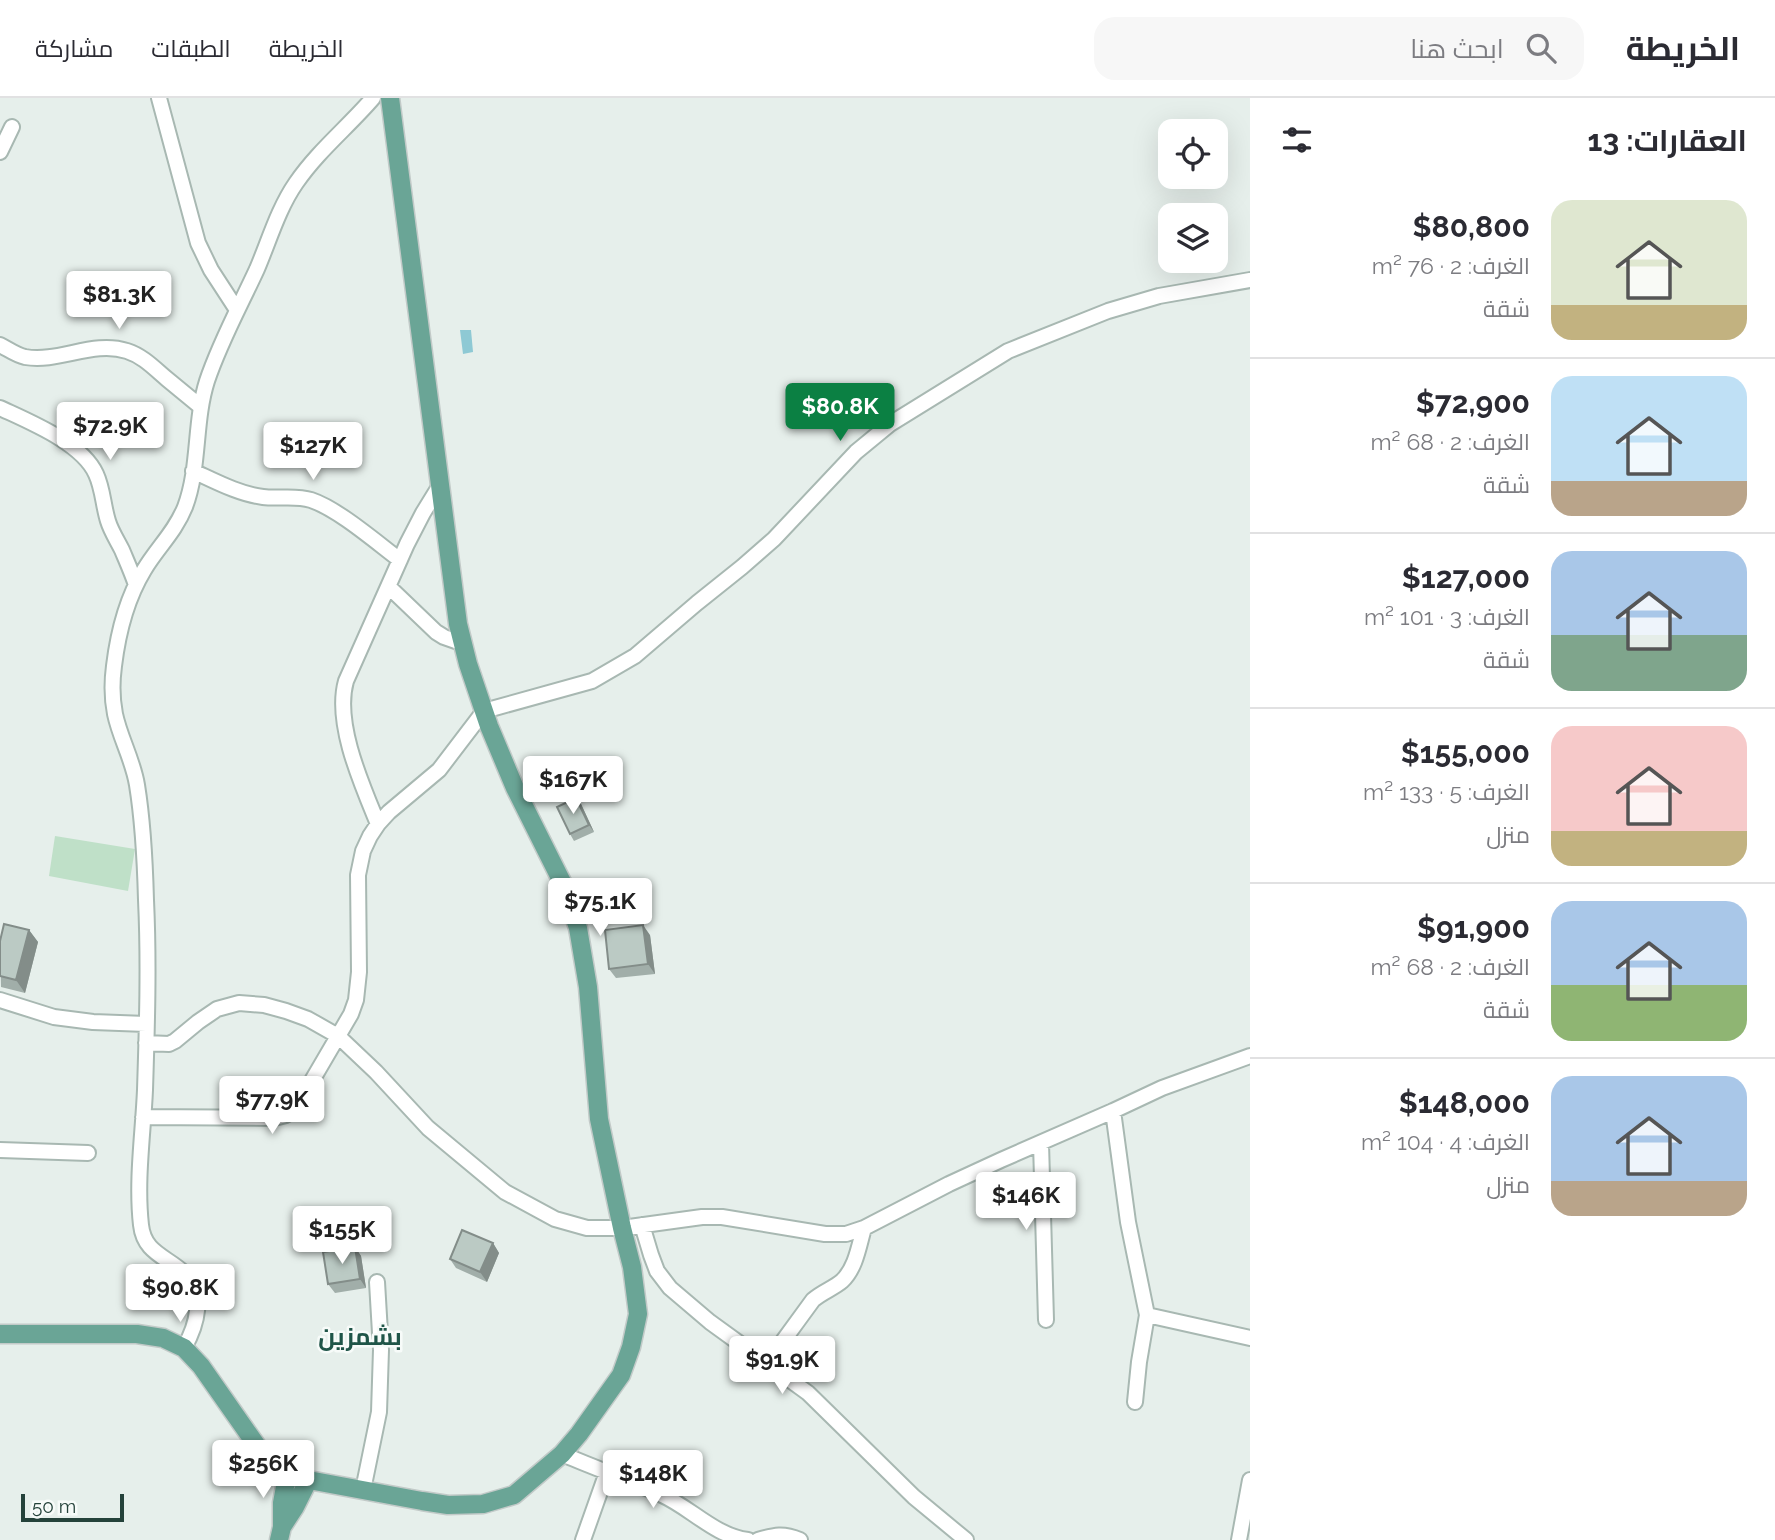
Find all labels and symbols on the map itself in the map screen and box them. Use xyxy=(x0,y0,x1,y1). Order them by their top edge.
pin: $81.3K xyxy=(62,272,176,331)
pin: $80.8K xyxy=(783,384,897,443)
pin: $72.9K xyxy=(53,402,167,462)
pin: $127K xyxy=(264,422,362,482)
pin: $167K xyxy=(524,756,622,816)
pin: $75.1K xyxy=(543,878,657,938)
pin: $77.9K xyxy=(215,1076,329,1136)
pin: $146K xyxy=(977,1172,1075,1232)
pin: $155K xyxy=(293,1206,391,1266)
pin: $90.8K xyxy=(123,1264,237,1324)
district label: بشمزين xyxy=(318,1322,402,1351)
pin: $91.9K xyxy=(725,1336,839,1396)
pin: $256K xyxy=(214,1440,312,1500)
pin: $148K xyxy=(604,1450,702,1510)
scale bar xyxy=(21,1491,124,1523)

